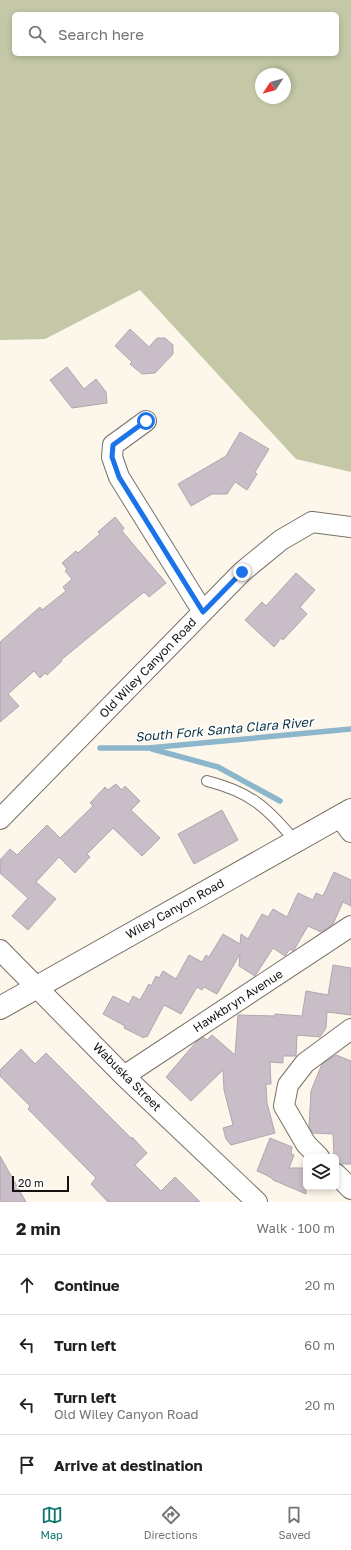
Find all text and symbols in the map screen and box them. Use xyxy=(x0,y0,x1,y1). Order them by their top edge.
search box xyxy=(12,12,339,56)
icon: search xyxy=(26,23,48,45)
text: Search here xyxy=(58,25,144,43)
north arrow xyxy=(255,68,291,104)
route start xyxy=(137,412,155,430)
route end xyxy=(233,563,251,581)
street label: Old Wiley Canyon Road xyxy=(96,614,199,721)
water label: South Fork Santa Clara River xyxy=(134,713,316,745)
street label: Wiley Canyon Road xyxy=(123,875,227,942)
street label: Hawkbryn Avenue xyxy=(190,966,286,1035)
street label: Wabuska Street xyxy=(90,1039,165,1114)
map controls xyxy=(303,1154,339,1190)
button: layers xyxy=(303,1154,339,1190)
scale bar xyxy=(12,1174,69,1193)
text: 20 m xyxy=(18,1176,44,1189)
text: 2 min xyxy=(16,1218,60,1239)
text: Walk · 100 m xyxy=(257,1220,335,1236)
icon: ahead xyxy=(16,1274,38,1296)
text: Continue xyxy=(54,1276,120,1294)
text: 20 m xyxy=(305,1277,335,1293)
icon: left xyxy=(16,1334,38,1356)
text: Turn left xyxy=(54,1336,116,1354)
text: 60 m xyxy=(304,1337,335,1353)
text: Turn left xyxy=(54,1388,116,1406)
icon: left xyxy=(16,1394,38,1416)
text: 20 m xyxy=(305,1397,335,1413)
text: Old Wiley Canyon Road xyxy=(54,1406,199,1422)
icon: arrive xyxy=(16,1454,38,1476)
text: Arrive at destination xyxy=(54,1456,203,1474)
tab: Map xyxy=(40,1504,63,1541)
tab: Directions xyxy=(144,1504,198,1541)
tab: Saved xyxy=(278,1504,311,1541)

